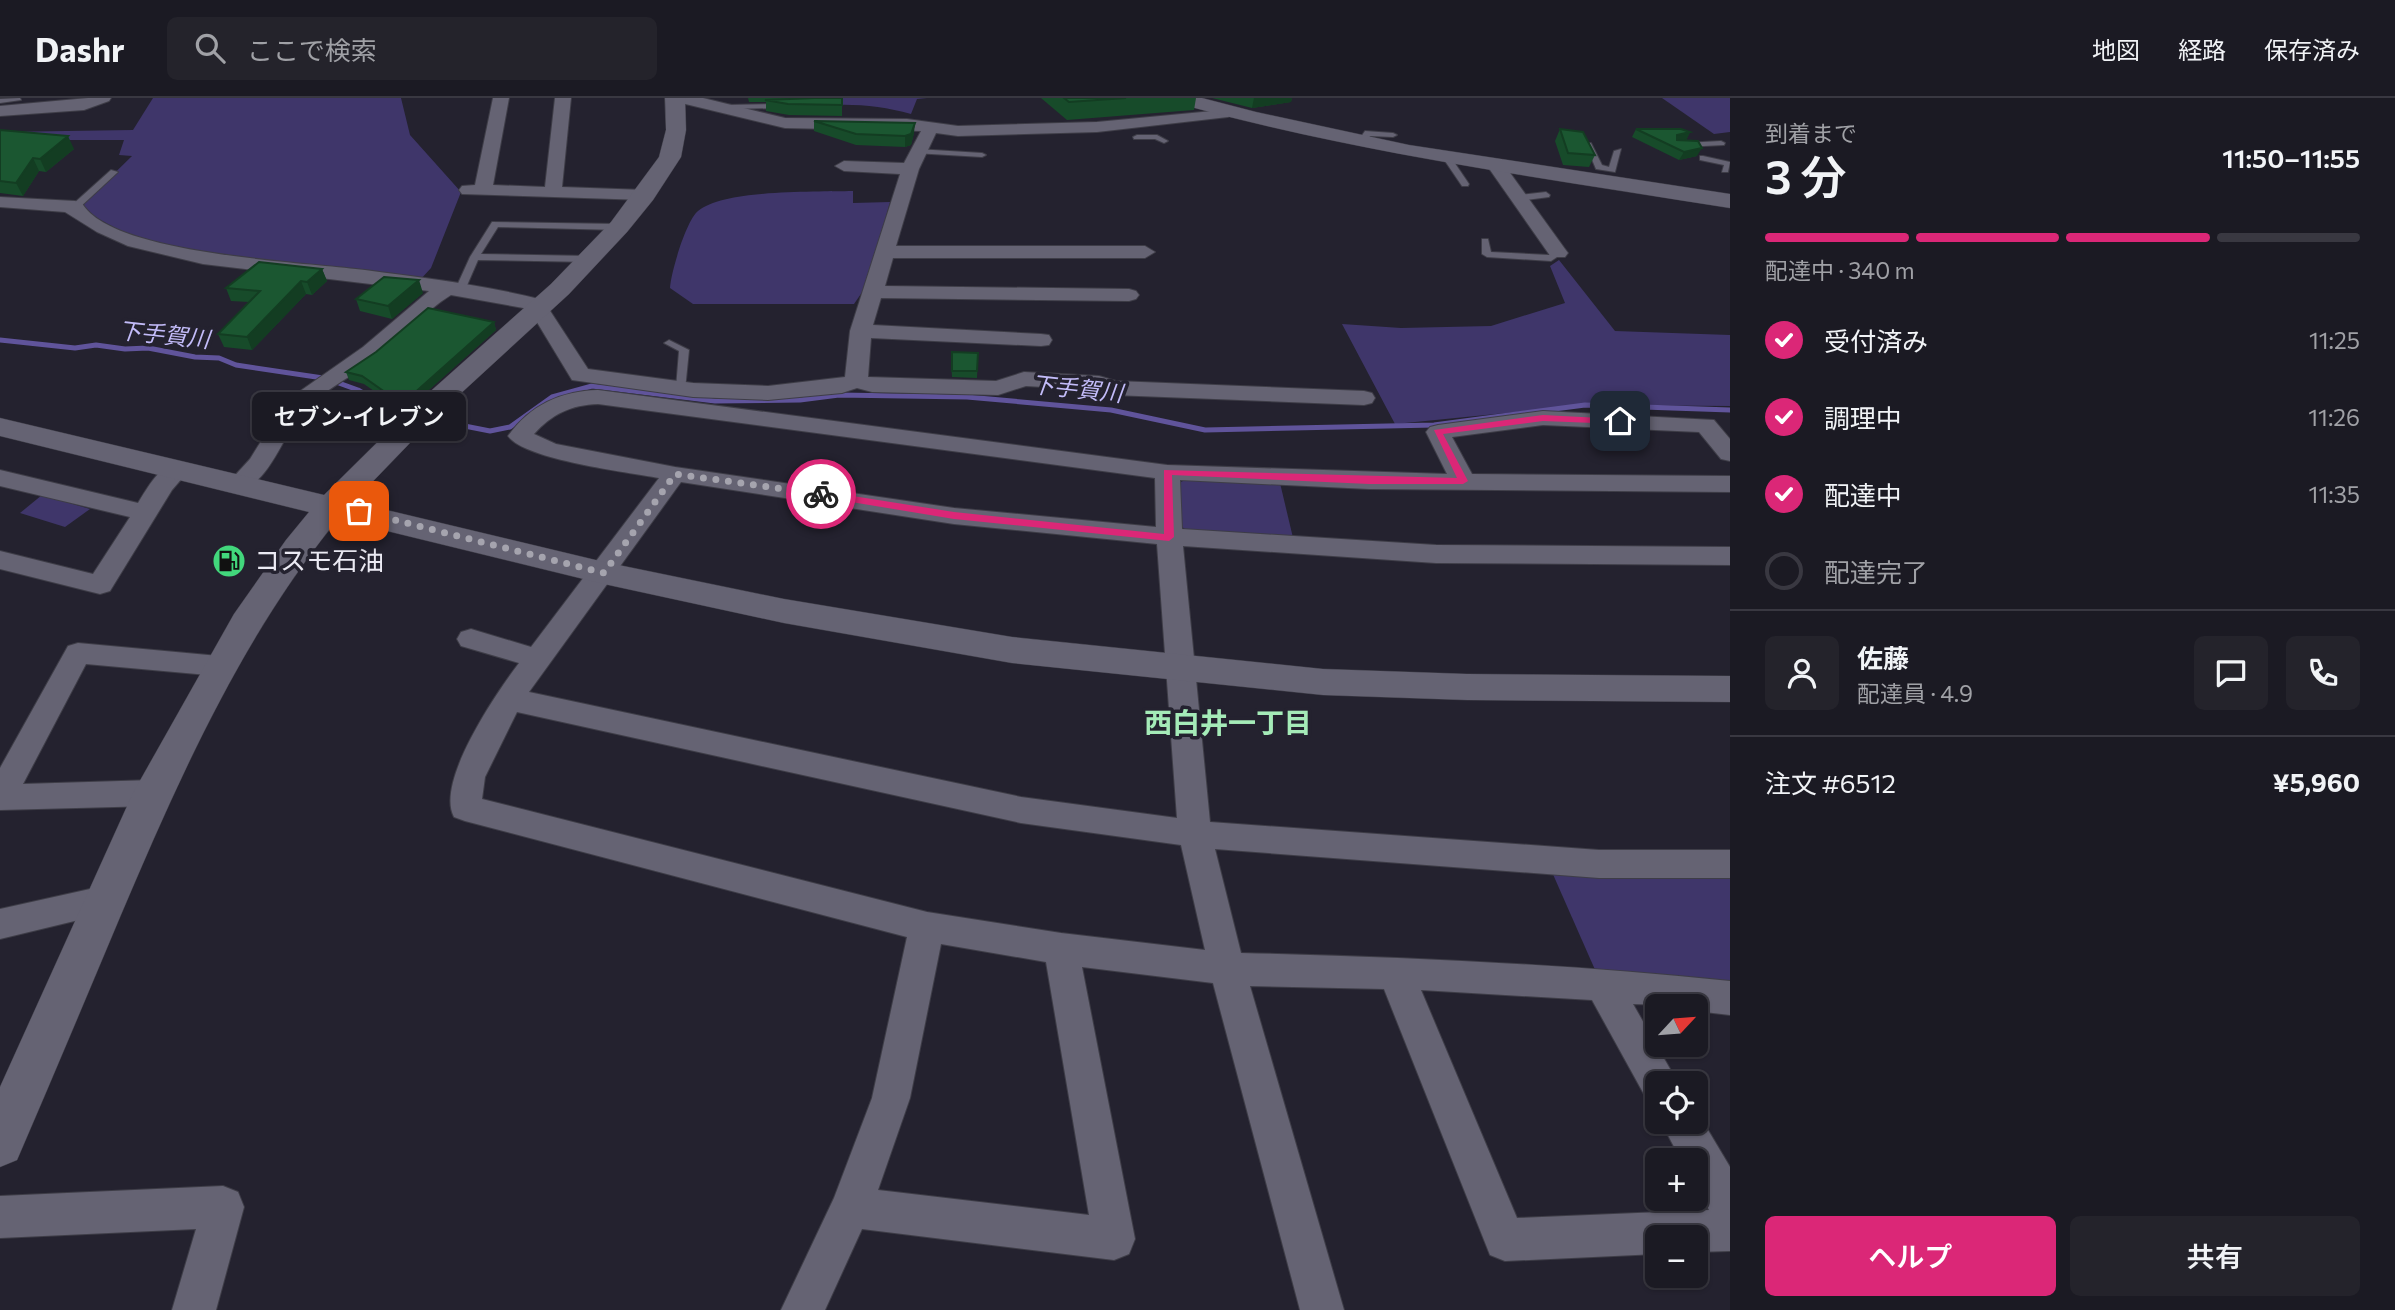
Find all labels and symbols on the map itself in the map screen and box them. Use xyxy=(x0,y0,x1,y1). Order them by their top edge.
water label: 下手賀川 xyxy=(117,315,214,353)
water label: 下手賀川 xyxy=(1030,369,1127,407)
pin xyxy=(1590,391,1650,451)
callout: セブン-イレブン xyxy=(252,392,466,441)
courier xyxy=(786,459,856,529)
pin xyxy=(329,481,389,541)
fuel station icon: コスモ石油 xyxy=(210,542,248,580)
place label: コスモ石油 xyxy=(254,544,384,575)
district label: 西白井一丁目 xyxy=(1144,705,1312,739)
north arrow xyxy=(1645,994,1708,1057)

